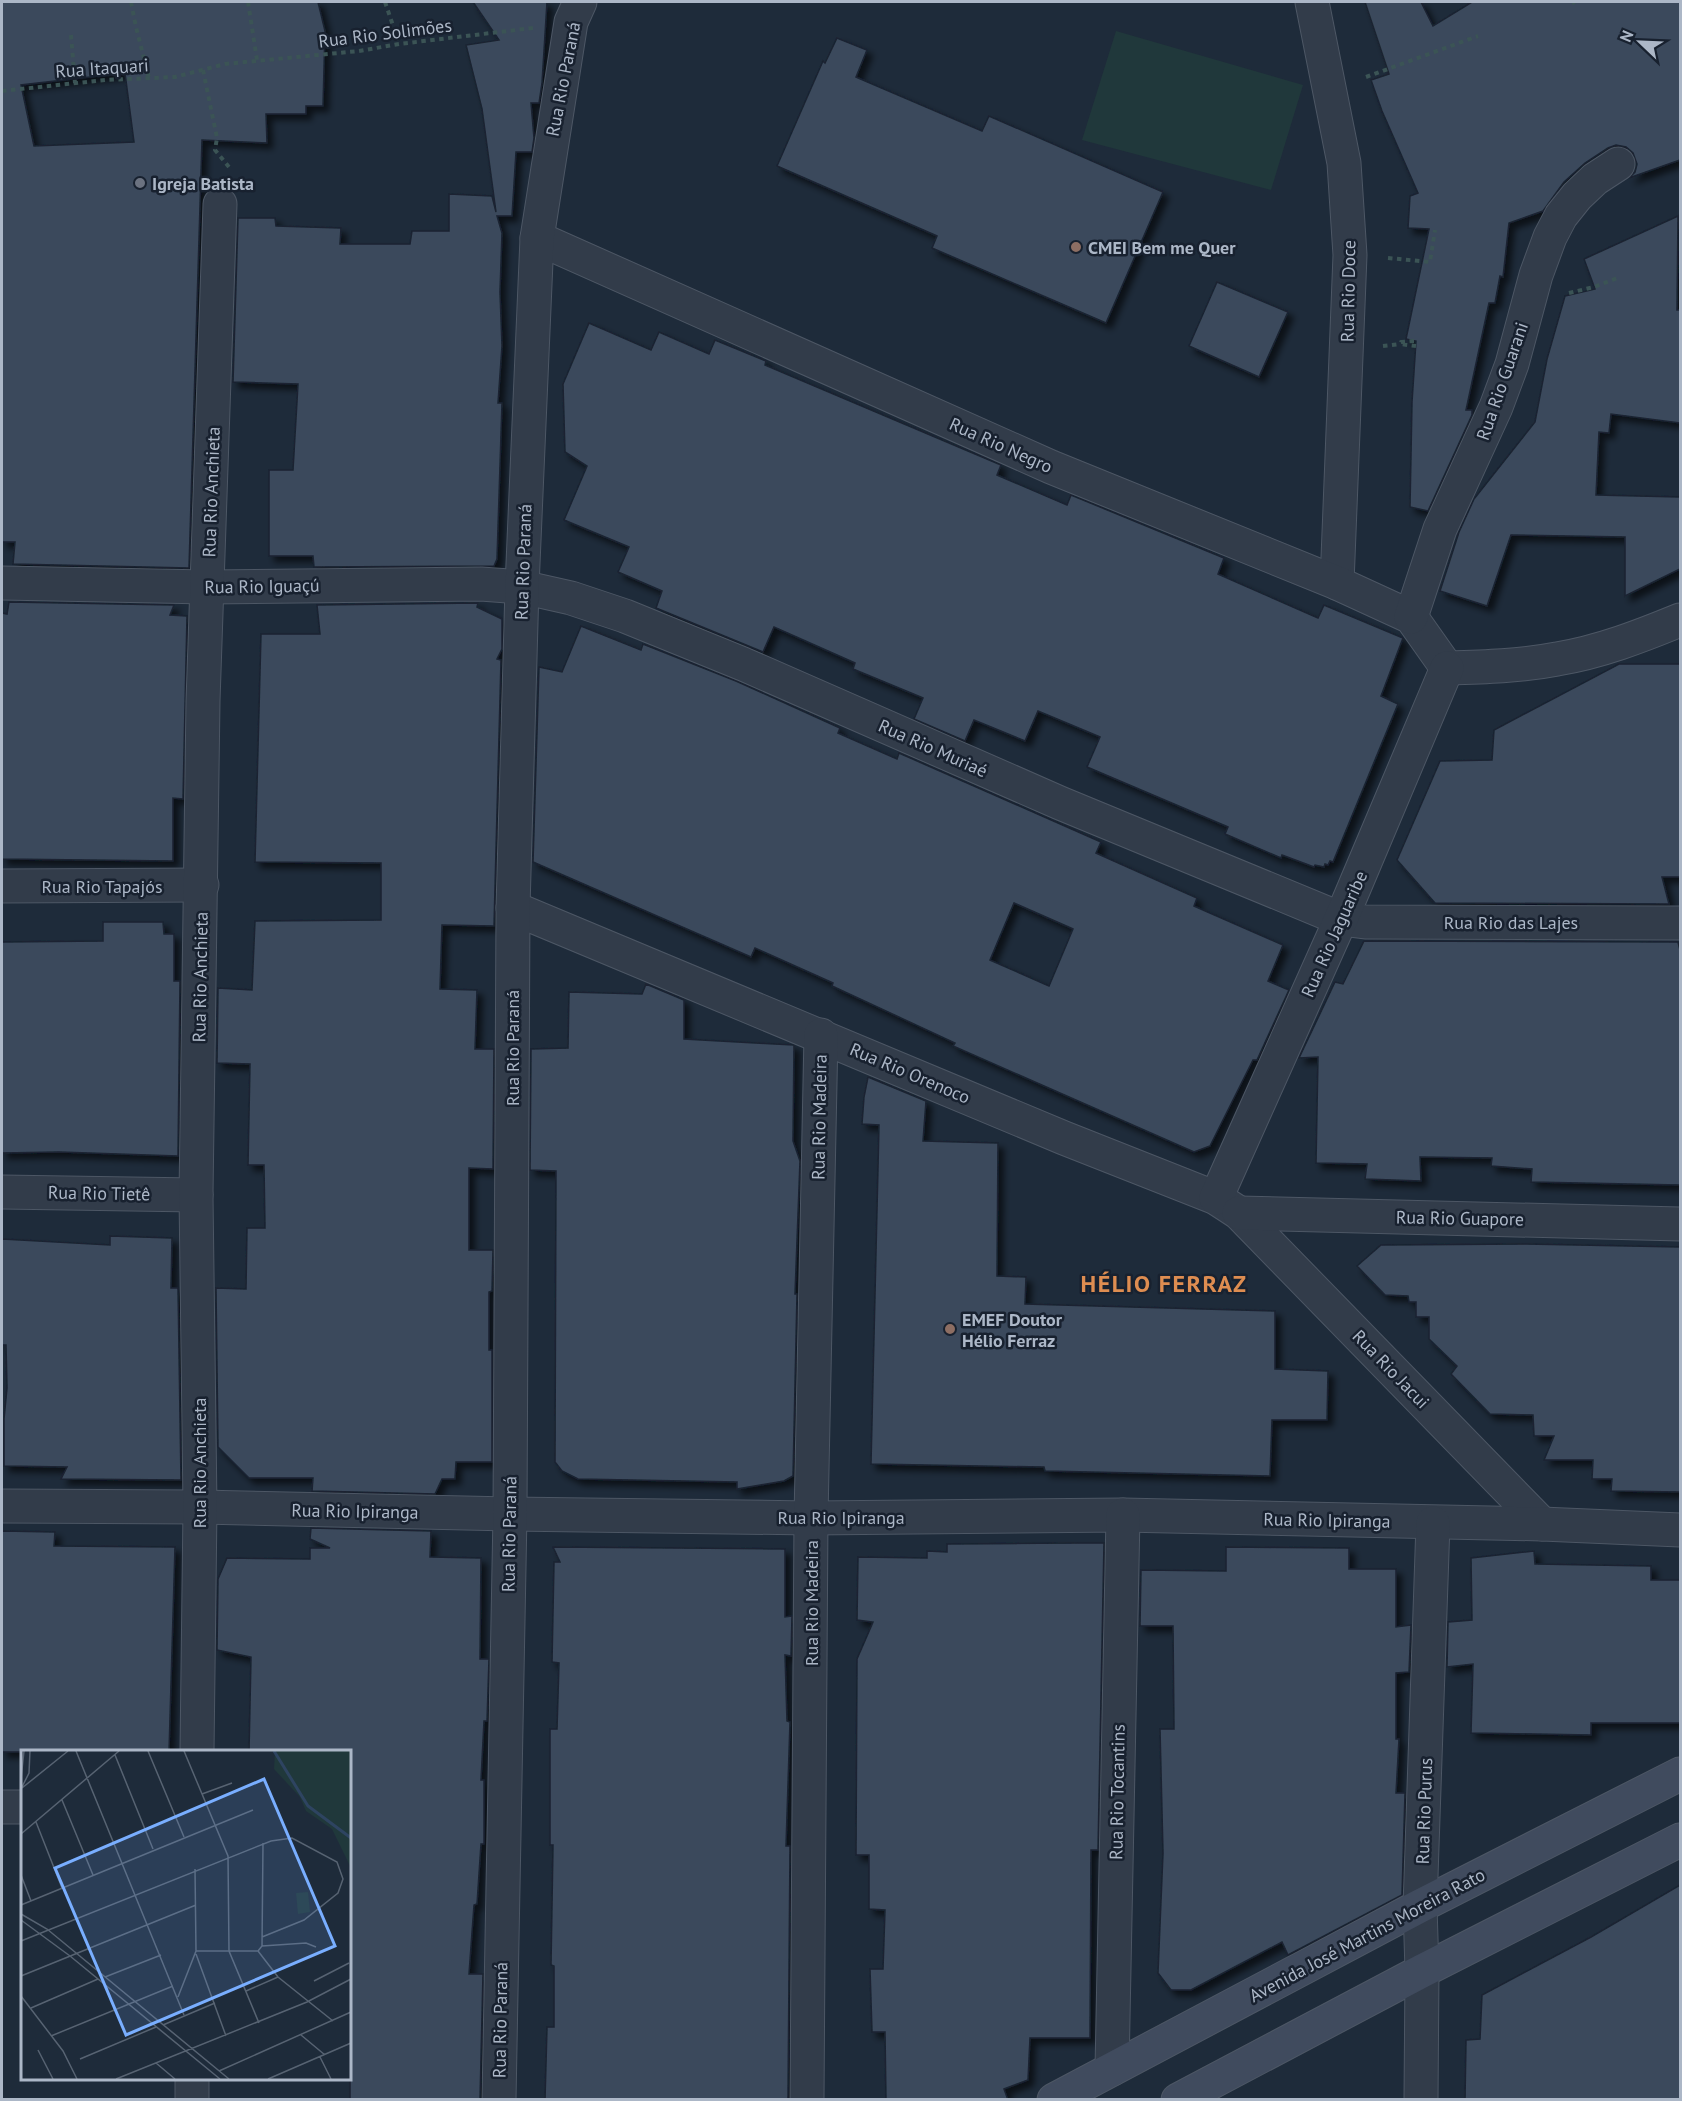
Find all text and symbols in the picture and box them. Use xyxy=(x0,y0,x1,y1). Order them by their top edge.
north arrow xyxy=(1610,12,1670,72)
street label: Rua Rio Solimões xyxy=(317,13,453,53)
street label: Rua Rio Paraná xyxy=(541,20,585,138)
text: N xyxy=(1615,27,1637,45)
street label: Rua Itaquari xyxy=(55,53,149,83)
place label: Igreja Batista xyxy=(152,172,254,195)
marker: Igreja Batista xyxy=(133,176,147,190)
place label: CMEI Bem me Quer xyxy=(1088,236,1236,259)
marker: CMEI Bem me Quer xyxy=(1069,240,1083,254)
street label: Rua Rio Doce xyxy=(1336,240,1360,342)
street label: Rua Rio Guarani xyxy=(1471,319,1533,443)
street label: Rua Rio Negro xyxy=(946,412,1056,478)
street label: Rua Rio Anchieta xyxy=(197,426,225,558)
street label: Rua Rio Paraná xyxy=(509,504,537,620)
street label: Rua Rio Iguaçú xyxy=(204,573,320,599)
street label: Rua Rio Muriaé xyxy=(875,714,991,782)
street label: Rua Rio Jaguaribe xyxy=(1296,867,1372,1001)
street label: Rua Rio Tapajós xyxy=(41,875,163,898)
street label: Rua Rio Anchieta xyxy=(187,911,213,1043)
street label: Rua Rio das Lajes xyxy=(1444,911,1578,934)
street label: Rua Rio Paraná xyxy=(501,990,524,1106)
street label: Rua Rio Orenoco xyxy=(846,1037,974,1109)
street label: Rua Rio Madeira xyxy=(806,1054,832,1180)
street label: Rua Rio Tietê xyxy=(48,1181,150,1205)
street label: Rua Rio Guapore xyxy=(1396,1205,1524,1231)
district label: HÉLIO FERRAZ xyxy=(1081,1268,1247,1299)
place label: EMEF Doutor Hélio Ferraz xyxy=(962,1308,1063,1352)
marker: EMEF Doutor Hélio Ferraz xyxy=(943,1322,957,1336)
street label: Rua Rio Jacui xyxy=(1348,1325,1434,1413)
street label: Rua Rio Anchieta xyxy=(188,1398,211,1528)
street label: Rua Rio Paraná xyxy=(496,1476,522,1592)
street label: Rua Rio Ipiranga xyxy=(291,1498,419,1524)
street label: Rua Rio Ipiranga xyxy=(777,1506,905,1529)
street label: Rua Rio Ipiranga xyxy=(1263,1507,1391,1533)
street label: Rua Rio Madeira xyxy=(800,1540,823,1666)
street label: Rua Rio Tocantins xyxy=(1104,1724,1130,1860)
inset map xyxy=(21,1750,351,2080)
street label: Rua Rio Purus xyxy=(1411,1757,1437,1865)
street label: Avenida José Martins Moreira Rato xyxy=(1245,1863,1489,2007)
street label: Rua Rio Paraná xyxy=(487,1962,513,2078)

